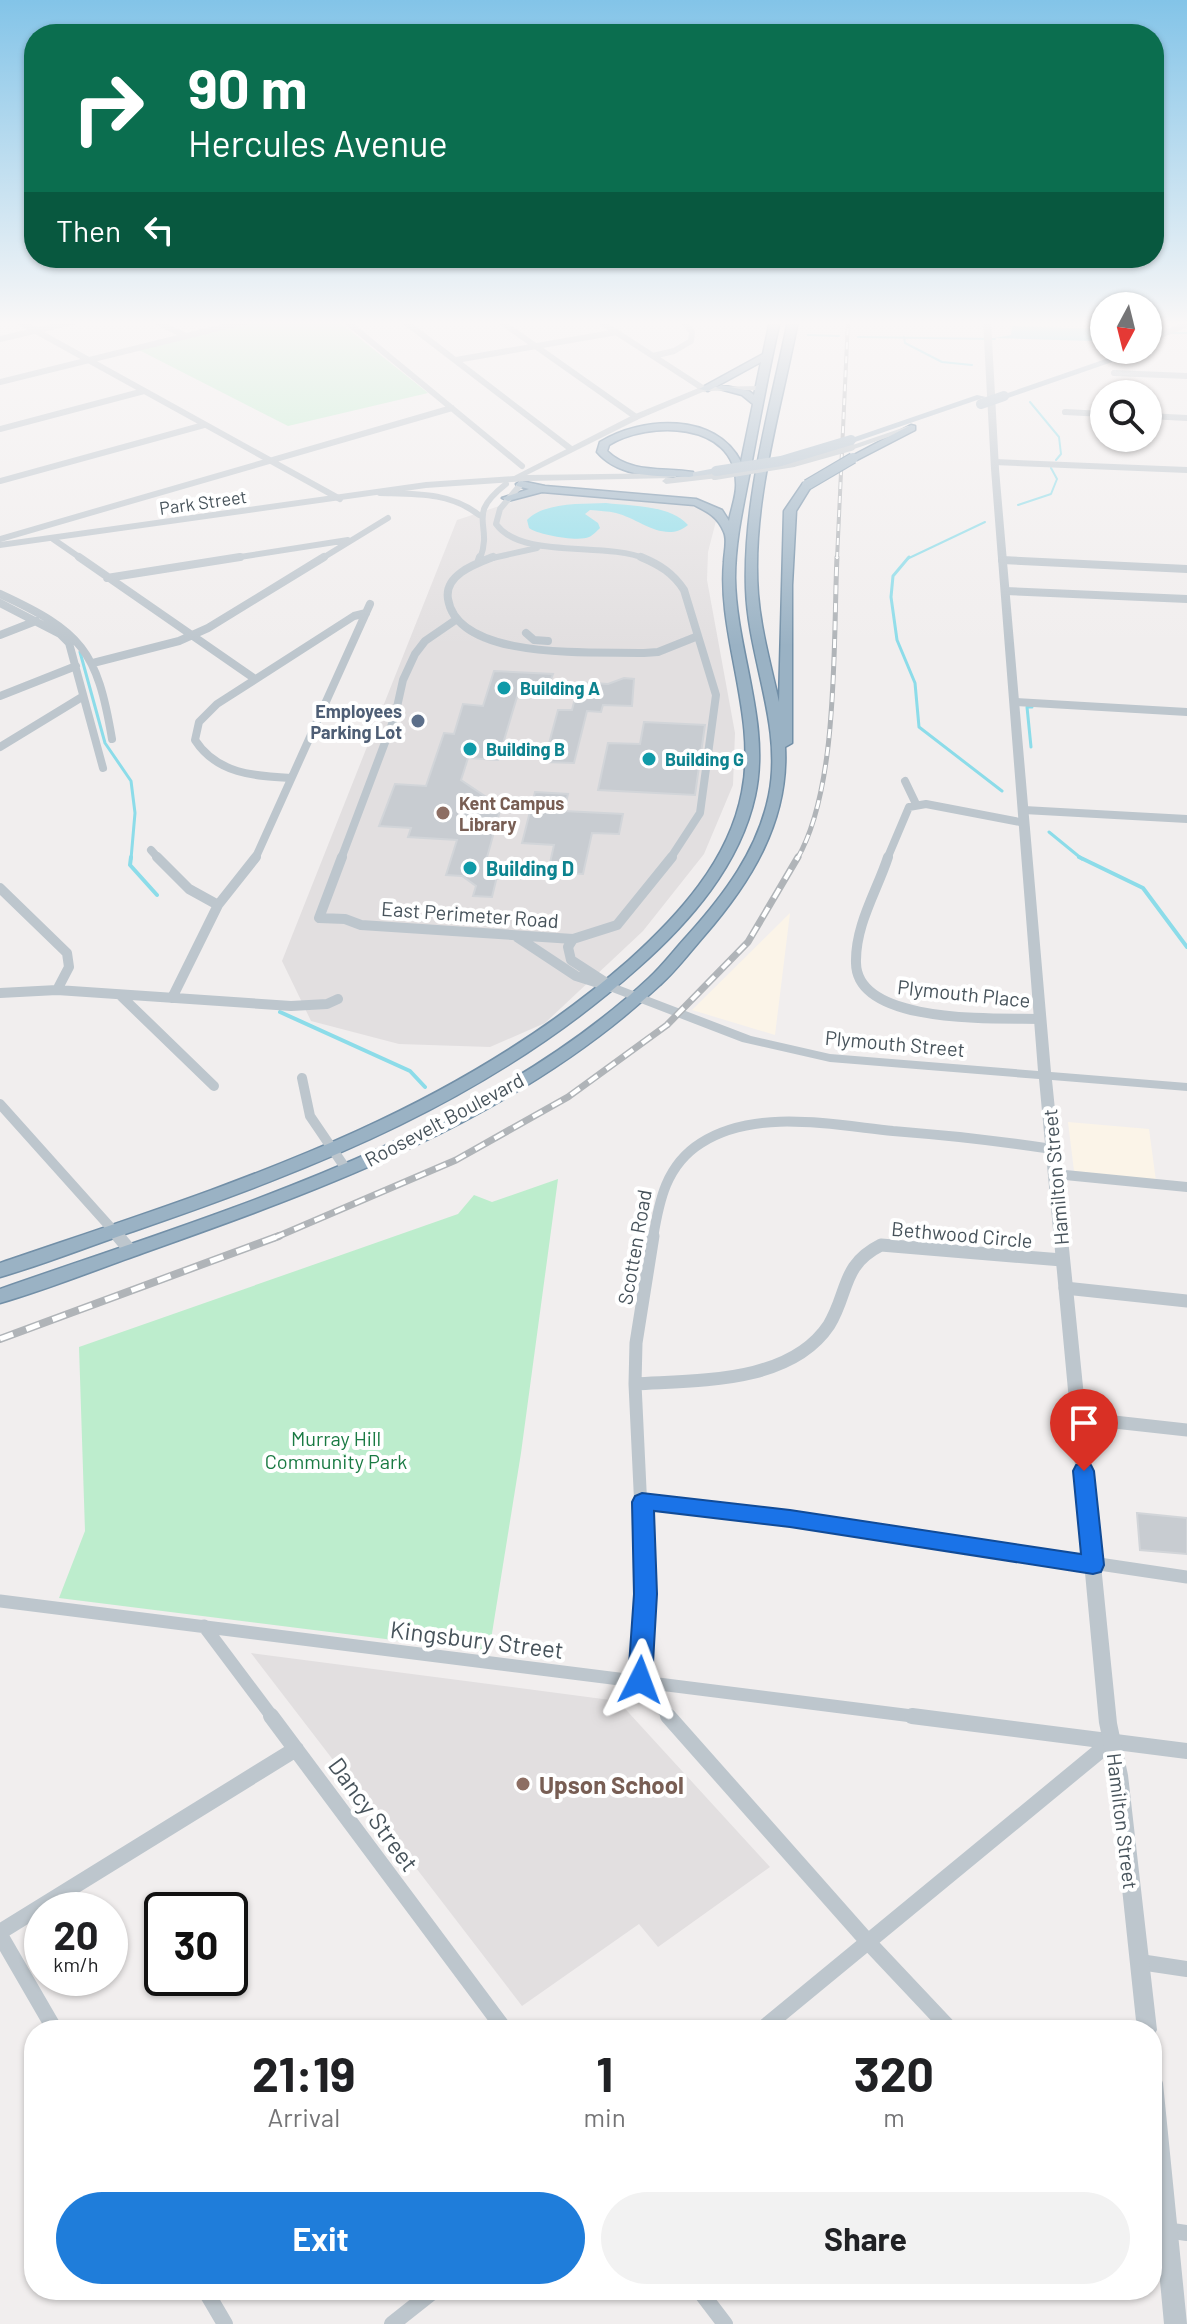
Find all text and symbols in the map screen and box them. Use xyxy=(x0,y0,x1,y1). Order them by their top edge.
text: 90 m xyxy=(188,53,308,120)
icon: right xyxy=(56,56,160,160)
text: Hercules Avenue xyxy=(188,121,448,164)
icon: left xyxy=(137,208,181,252)
text: Then xyxy=(56,212,121,248)
north arrow xyxy=(1090,292,1162,364)
map controls xyxy=(1090,292,1162,452)
button: search xyxy=(1090,380,1162,452)
street label: Park Street xyxy=(158,485,248,519)
place label: Building A xyxy=(520,677,600,699)
marker: Building A xyxy=(495,679,513,697)
place label: Employees Parking Lot xyxy=(310,700,402,743)
marker: Employees Parking Lot xyxy=(409,712,427,730)
place label: Building B xyxy=(486,738,565,760)
marker: Building B xyxy=(461,740,479,758)
place label: Building G xyxy=(665,748,744,770)
marker: Building G xyxy=(640,750,658,768)
place label: Kent Campus Library xyxy=(459,792,564,835)
marker: Kent Campus Library xyxy=(434,804,452,822)
place label: Building D xyxy=(486,856,574,880)
marker: Building D xyxy=(461,859,479,877)
street label: East Perimeter Road xyxy=(380,896,560,932)
street label: Plymouth Place xyxy=(896,974,1032,1012)
street label: Plymouth Street xyxy=(824,1025,966,1061)
street label: Roosevelt Boulevard xyxy=(360,1067,528,1171)
street label: Hamilton Street xyxy=(1037,1108,1073,1246)
street label: Scotten Road xyxy=(612,1187,656,1307)
street label: Bethwood Circle xyxy=(890,1216,1034,1252)
pin xyxy=(1050,1389,1118,1471)
icon: arrive xyxy=(1062,1401,1106,1445)
park label: Murray Hill Community Park xyxy=(265,1426,407,1473)
street label: Kingsbury Street xyxy=(389,1614,565,1664)
position arrow xyxy=(598,1638,682,1722)
street label: Dancy Street xyxy=(323,1751,425,1877)
street label: Hamilton Street xyxy=(1103,1752,1143,1890)
place label: Upson School xyxy=(539,1770,684,1799)
marker: Upson School xyxy=(514,1775,532,1793)
speed limit sign: 30 xyxy=(144,1892,248,1996)
text: 20 xyxy=(53,1910,99,1958)
text: km/h xyxy=(53,1952,99,1976)
text: 21:19 xyxy=(252,2044,356,2102)
text: 1 xyxy=(596,2044,613,2102)
text: 320 xyxy=(854,2044,934,2102)
text: Arrival xyxy=(267,2101,340,2132)
text: min xyxy=(584,2101,626,2132)
text: m xyxy=(883,2101,905,2132)
button: Exit xyxy=(56,2192,585,2284)
button: Share xyxy=(601,2192,1130,2284)

